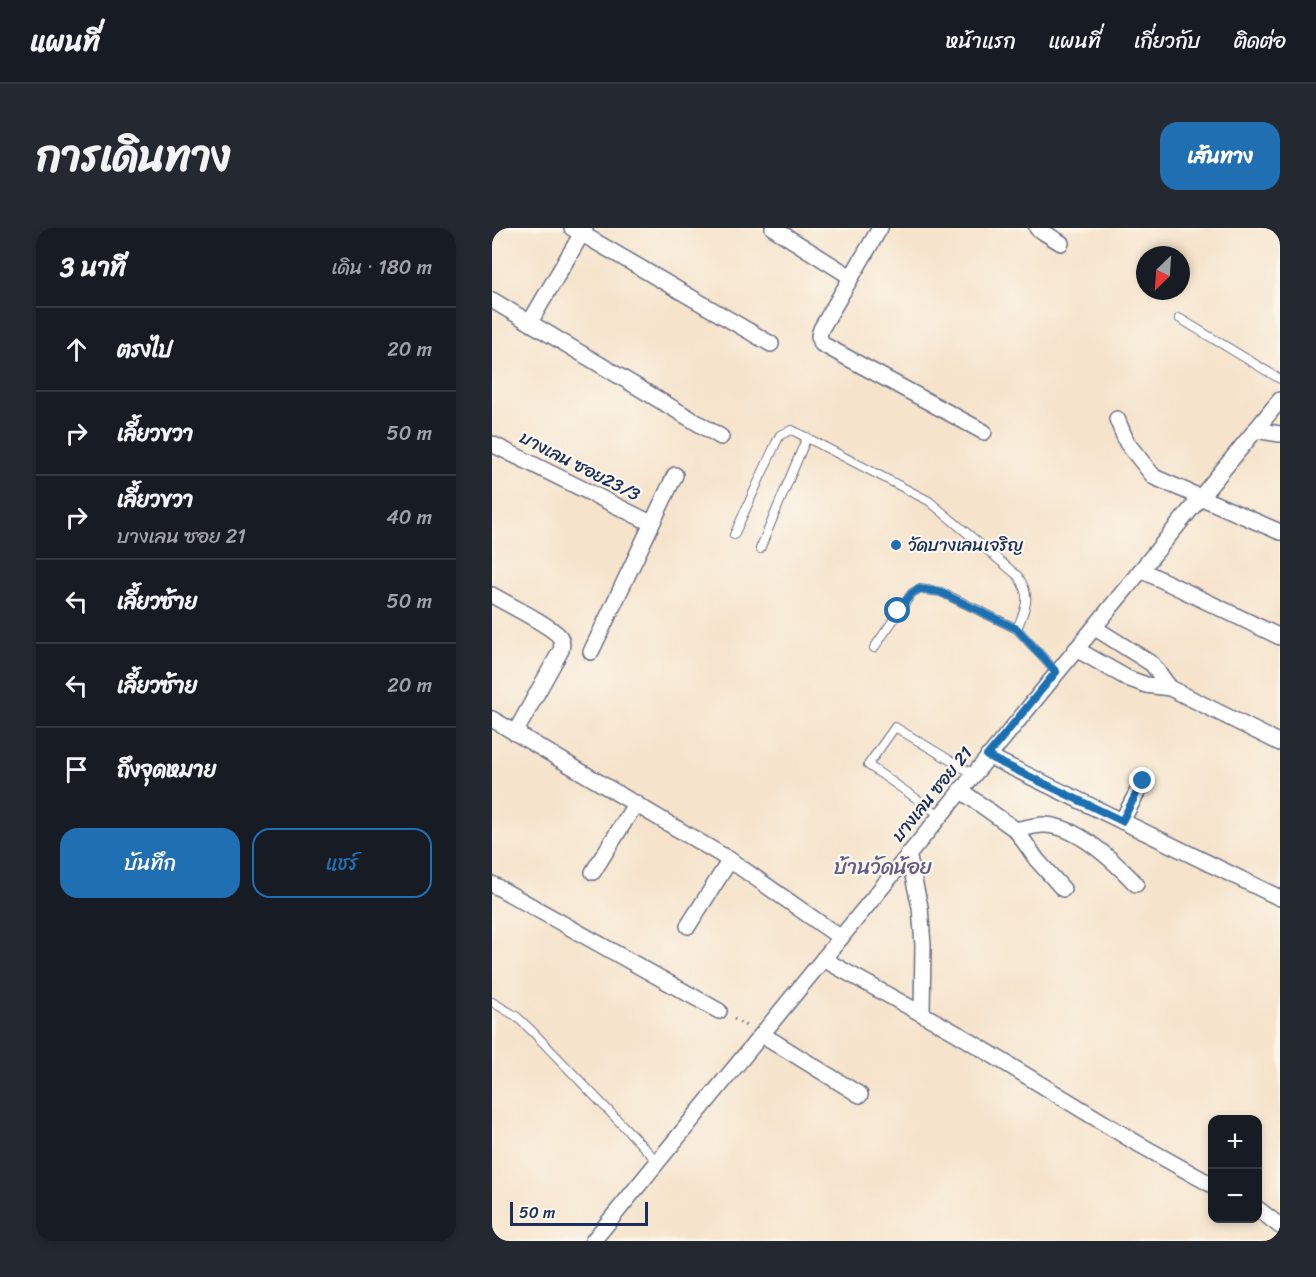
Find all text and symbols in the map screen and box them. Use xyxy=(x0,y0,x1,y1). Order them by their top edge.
text: แผนที่ xyxy=(30,17,100,66)
text: หน้าแรก xyxy=(946,22,1016,60)
text: แผนที่ xyxy=(1049,22,1101,60)
text: เกี่ยวกับ xyxy=(1134,22,1201,60)
text: ติดต่อ xyxy=(1234,22,1286,60)
text: การเดินทาง xyxy=(36,119,231,193)
button: เส้นทาง xyxy=(1160,122,1280,190)
text: 3 นาที xyxy=(60,244,126,290)
north arrow xyxy=(1136,246,1190,300)
text: เดิน · 180 m xyxy=(331,250,432,285)
text: ตรงไป xyxy=(117,330,172,369)
text: 20 m xyxy=(387,332,432,367)
icon: ahead xyxy=(60,333,93,366)
text: เลี้ยวขวา xyxy=(117,414,193,453)
text: 50 m xyxy=(387,416,432,451)
icon: right xyxy=(60,417,93,450)
street label: บางเลน ซอย23/3 xyxy=(514,422,646,510)
text: เลี้ยวขวา xyxy=(117,480,193,519)
text: 40 m xyxy=(386,500,432,535)
icon: right xyxy=(60,501,93,534)
text: บางเลน ซอย 21 xyxy=(117,519,246,554)
place label: วัดบางเลนเจริญ xyxy=(908,529,1024,561)
marker: วัดบางเลนเจริญ xyxy=(889,538,903,552)
text: เลี้ยวซ้าย xyxy=(117,582,197,621)
text: 50 m xyxy=(387,584,432,619)
icon: left xyxy=(60,585,93,618)
route start xyxy=(884,597,910,623)
text: เลี้ยวซ้าย xyxy=(117,666,197,705)
text: 20 m xyxy=(387,668,432,703)
icon: left xyxy=(60,669,93,702)
street label: บางเลน ซอย 21 xyxy=(883,739,981,849)
text: ถึงจุดหมาย xyxy=(117,750,216,789)
icon: arrive xyxy=(60,753,93,786)
route end xyxy=(1129,767,1155,793)
button: บันทึก xyxy=(60,828,240,898)
button: แชร์ xyxy=(252,828,432,898)
district label: บ้านวัดน้อย xyxy=(834,848,932,886)
map controls xyxy=(1208,1115,1262,1223)
button: + xyxy=(1208,1115,1262,1169)
button: − xyxy=(1208,1169,1262,1223)
text: 50 m xyxy=(519,1198,555,1227)
scale bar xyxy=(510,1199,648,1226)

